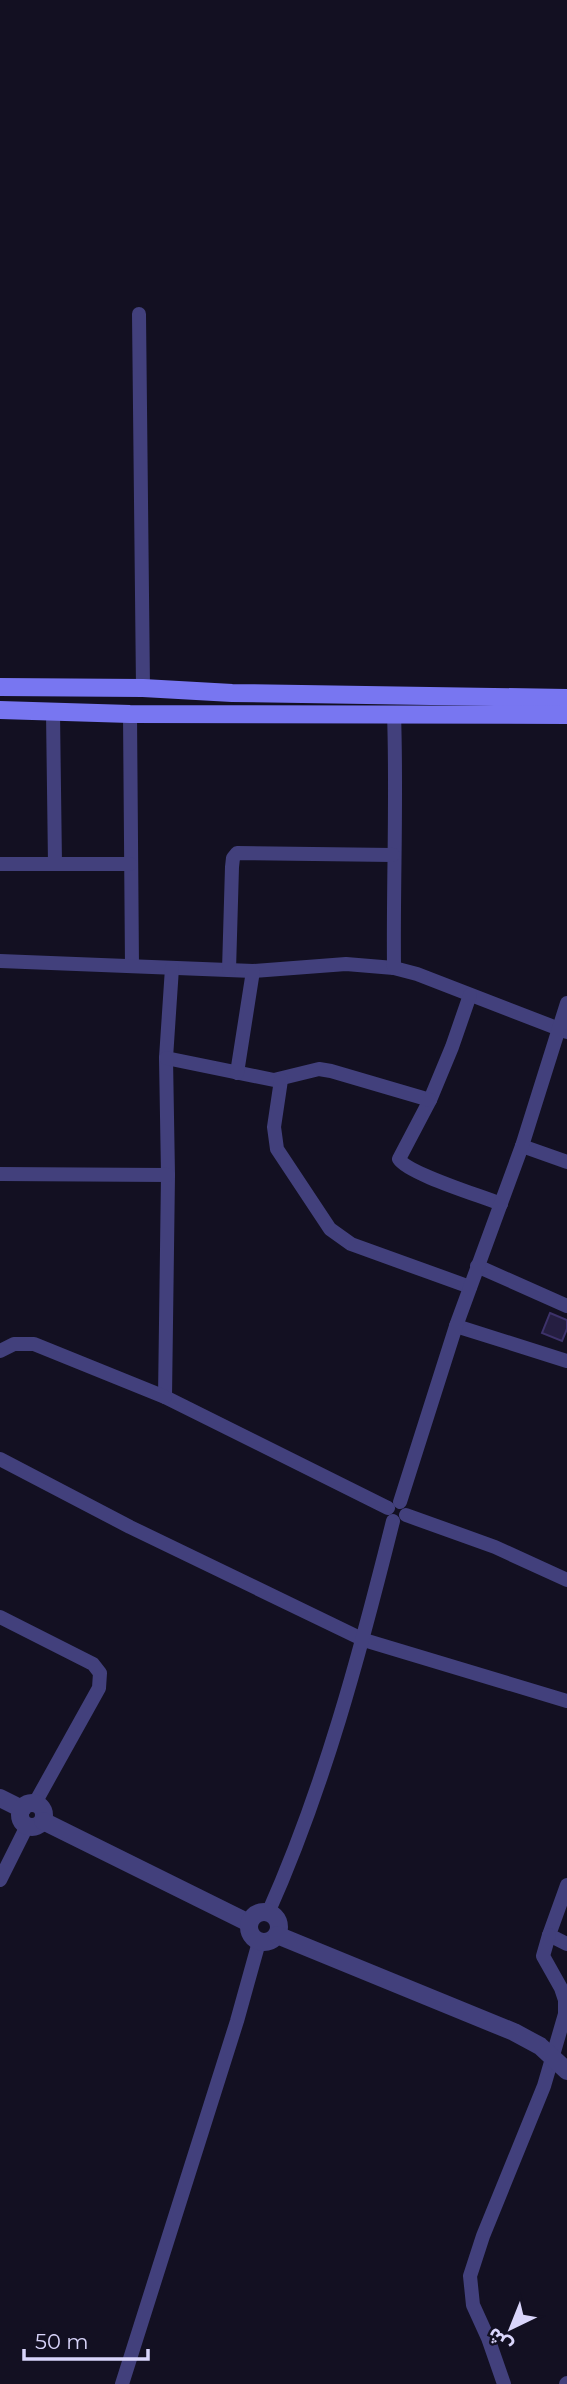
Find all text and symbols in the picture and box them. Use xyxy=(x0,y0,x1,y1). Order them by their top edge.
north arrow xyxy=(476,2293,546,2363)
scale bar xyxy=(24,2318,149,2362)
text: ش xyxy=(482,2323,517,2357)
text: 50 m xyxy=(35,2329,89,2354)

